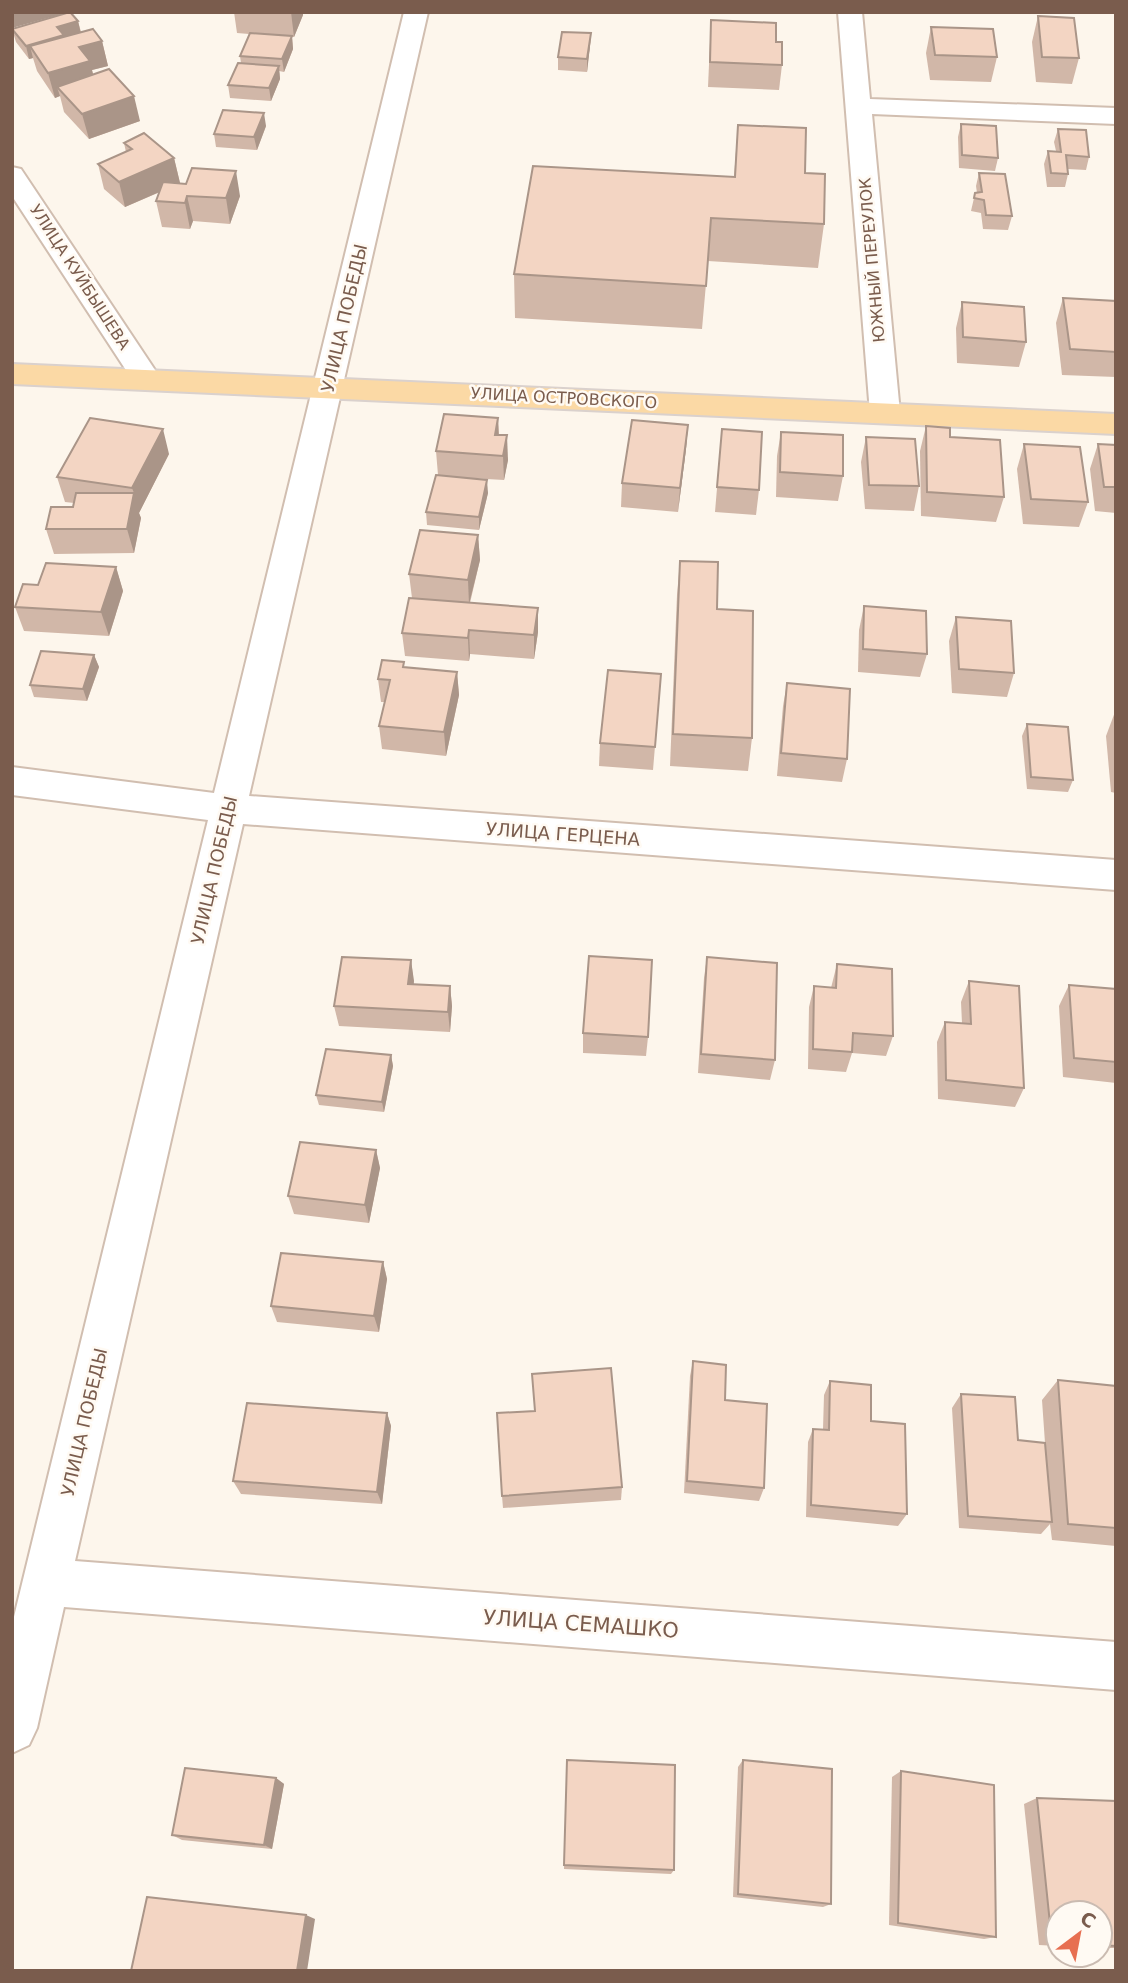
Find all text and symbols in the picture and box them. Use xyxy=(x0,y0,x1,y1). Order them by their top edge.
street label: ЮЖНЫЙ ПЕРЕУЛОК xyxy=(855,176,889,343)
street label: УЛИЦА КУЙБЫШЕВА xyxy=(26,201,134,353)
street label: УЛИЦА ПОБЕДЫ xyxy=(317,242,371,394)
street label: УЛИЦА ОСТРОВСКОГО xyxy=(470,384,658,412)
street label: УЛИЦА ПОБЕДЫ xyxy=(187,794,241,946)
street label: УЛИЦА ГЕРЦЕНА xyxy=(485,818,641,850)
street label: УЛИЦА ПОБЕДЫ xyxy=(57,1346,111,1498)
street label: УЛИЦА СЕМАШКО xyxy=(482,1605,680,1643)
north arrow xyxy=(1044,1899,1114,1969)
text: С xyxy=(1076,1907,1100,1933)

